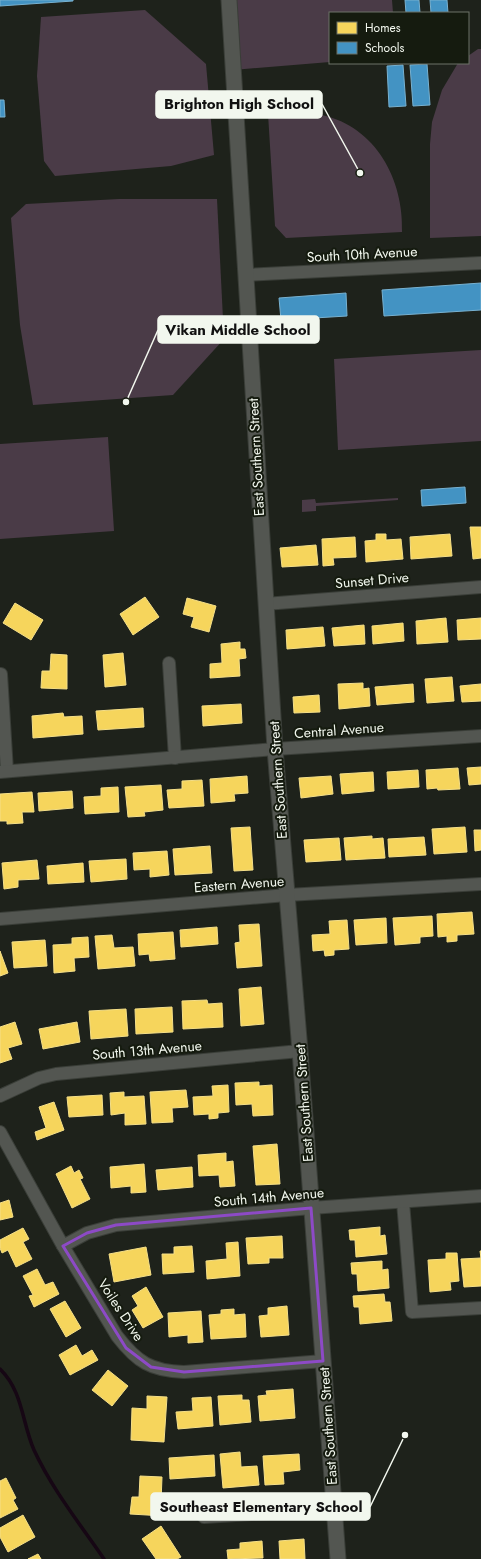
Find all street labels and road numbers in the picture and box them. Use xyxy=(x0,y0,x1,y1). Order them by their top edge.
street label: South 10th Avenue xyxy=(306,241,418,267)
street label: East Southern Street xyxy=(243,397,269,516)
street label: Sunset Drive xyxy=(334,567,410,593)
street label: Central Avenue xyxy=(293,717,385,743)
street label: East Southern Street xyxy=(264,720,292,840)
street label: Eastern Avenue xyxy=(193,871,285,897)
street label: South 13th Avenue xyxy=(91,1035,203,1065)
street label: East Southern Street xyxy=(290,1043,318,1163)
street label: South 14th Avenue xyxy=(213,1182,325,1212)
street label: Voiles Drive xyxy=(93,1275,149,1345)
street label: East Southern Street xyxy=(314,1366,342,1486)

